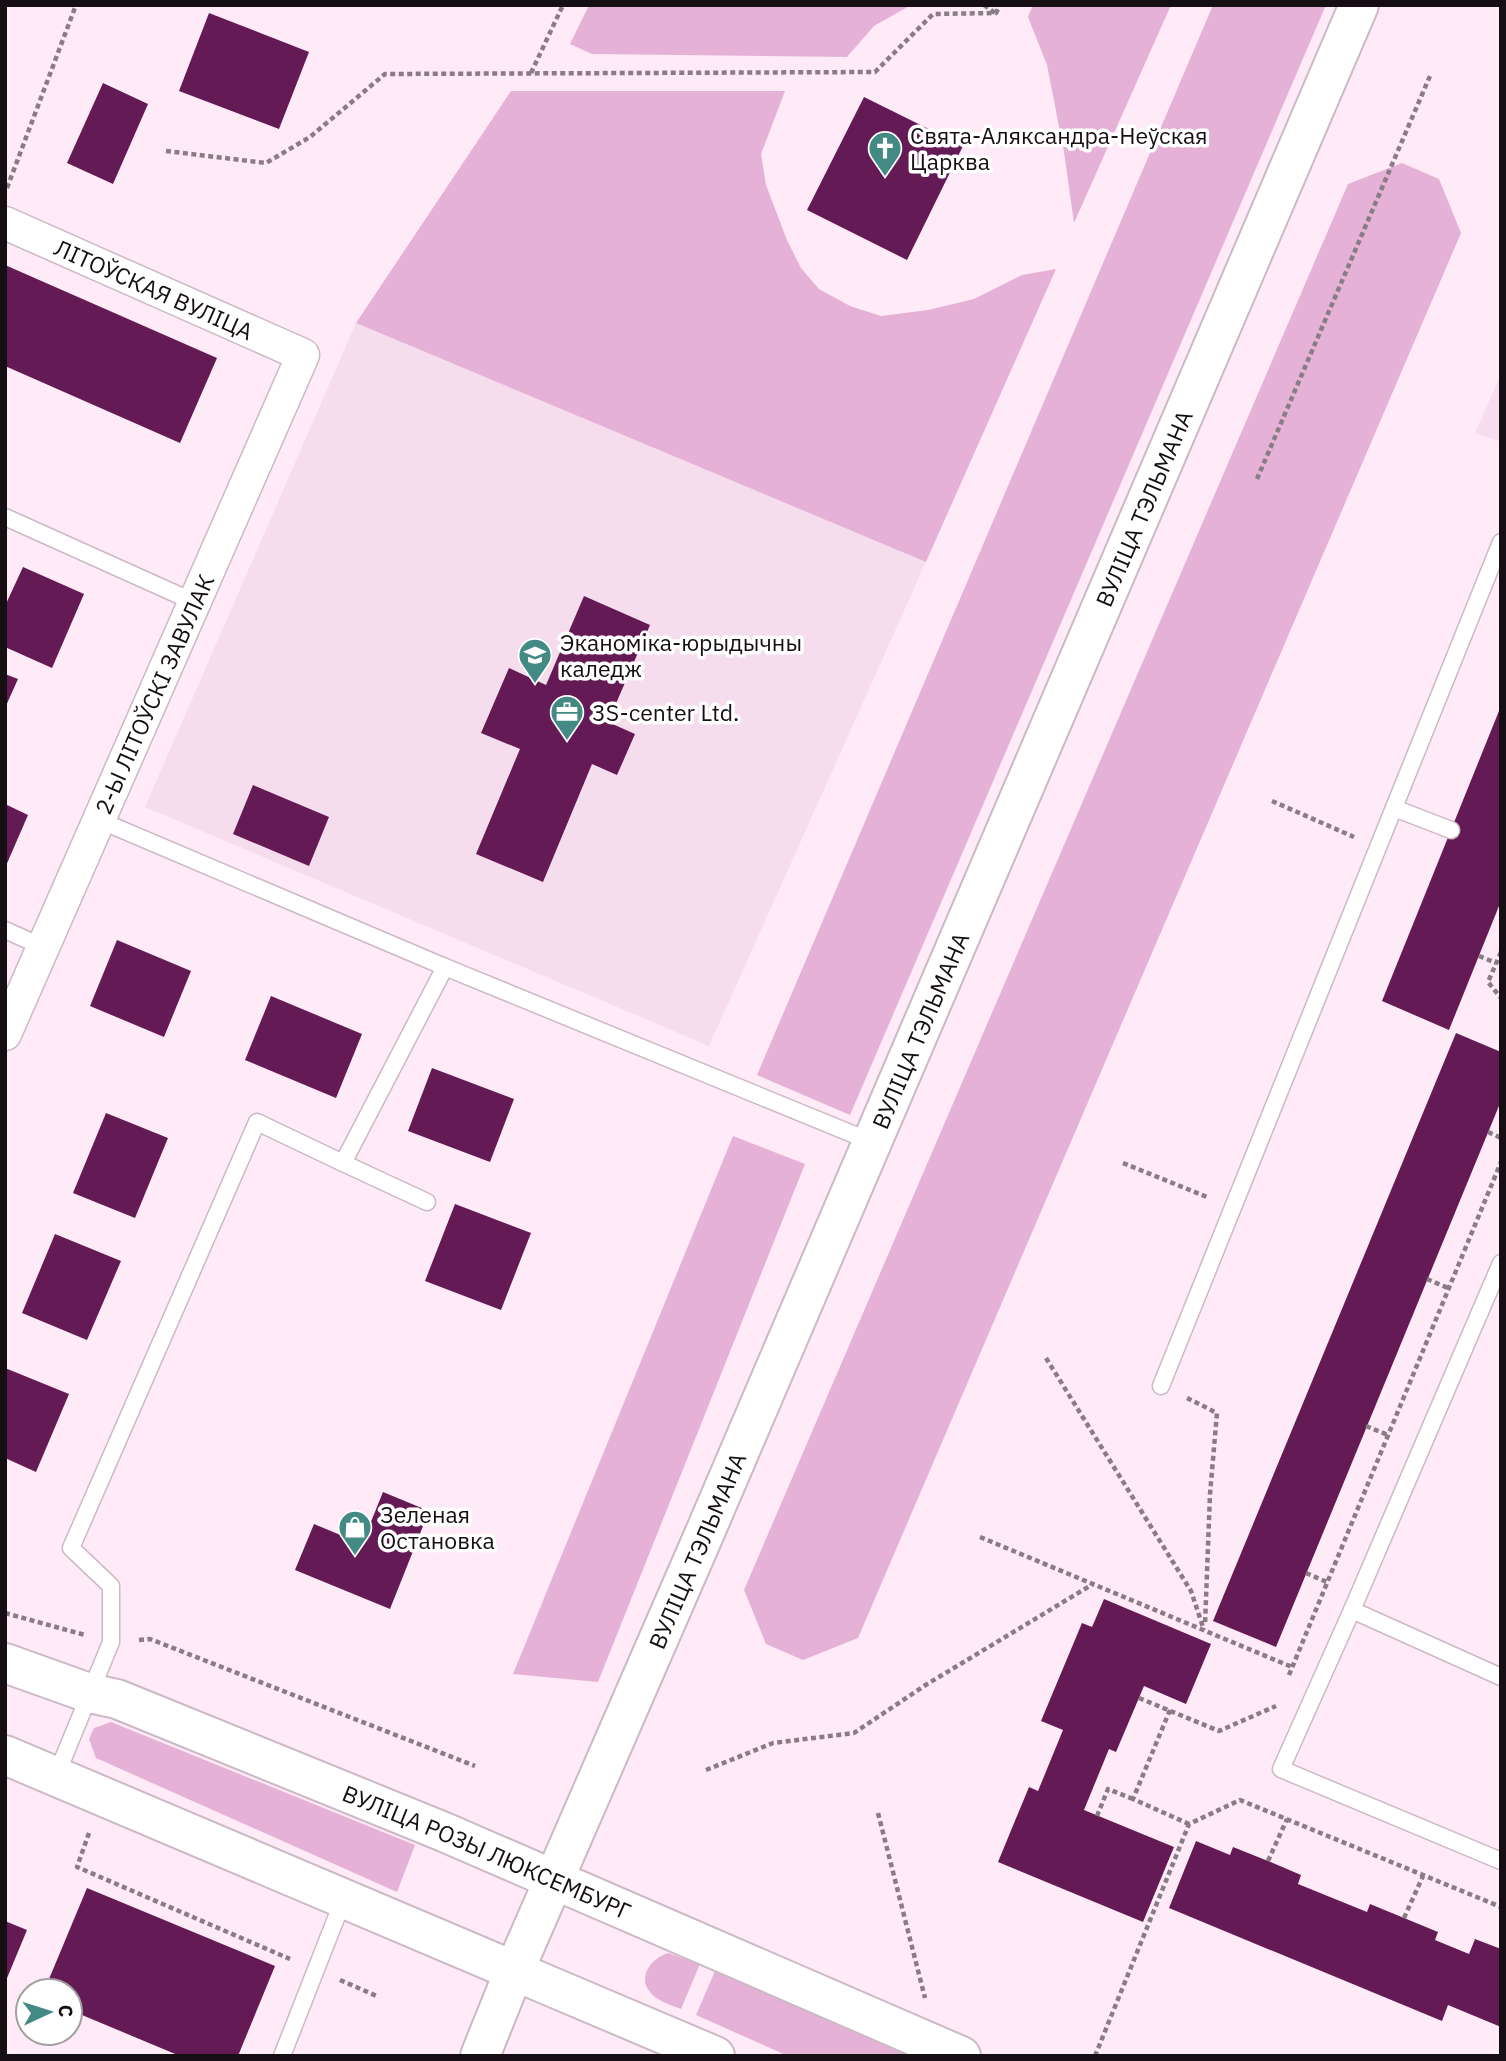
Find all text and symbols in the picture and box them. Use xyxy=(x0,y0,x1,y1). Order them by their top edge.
place label: Свята-Аляксандра-Неўская Царква xyxy=(910,120,1208,176)
church icon: Свята-Аляксандра-Неўская Царква xyxy=(866,129,904,178)
street label: ЛІТОЎСКАЯ ВУЛІЦА xyxy=(50,232,258,346)
street label: ВУЛІЦА ТЭЛЬМАНА xyxy=(1088,405,1199,611)
street label: 2-Ы ЛІТОЎСКІ ЗАВУЛАК xyxy=(87,569,221,819)
place label: Эканоміка-юрыдычны каледж xyxy=(560,627,802,683)
school or university icon: Эканоміка-юрыдычны каледж xyxy=(516,636,554,685)
office icon: 3S-center Ltd. xyxy=(548,693,586,742)
place label: 3S-center Ltd. xyxy=(592,697,739,727)
street label: ВУЛІЦА ТЭЛЬМАНА xyxy=(865,927,975,1133)
street label: ВУЛІЦА ТЭЛЬМАНА xyxy=(641,1448,753,1653)
place label: Зеленая Остановка xyxy=(380,1499,495,1555)
shop icon: Зеленая Остановка xyxy=(336,1508,374,1557)
street label: ВУЛІЦА РОЗЫ ЛЮКСЕМБУРГ xyxy=(338,1777,636,1926)
north arrow xyxy=(14,1977,84,2047)
text: С xyxy=(54,2004,78,2018)

